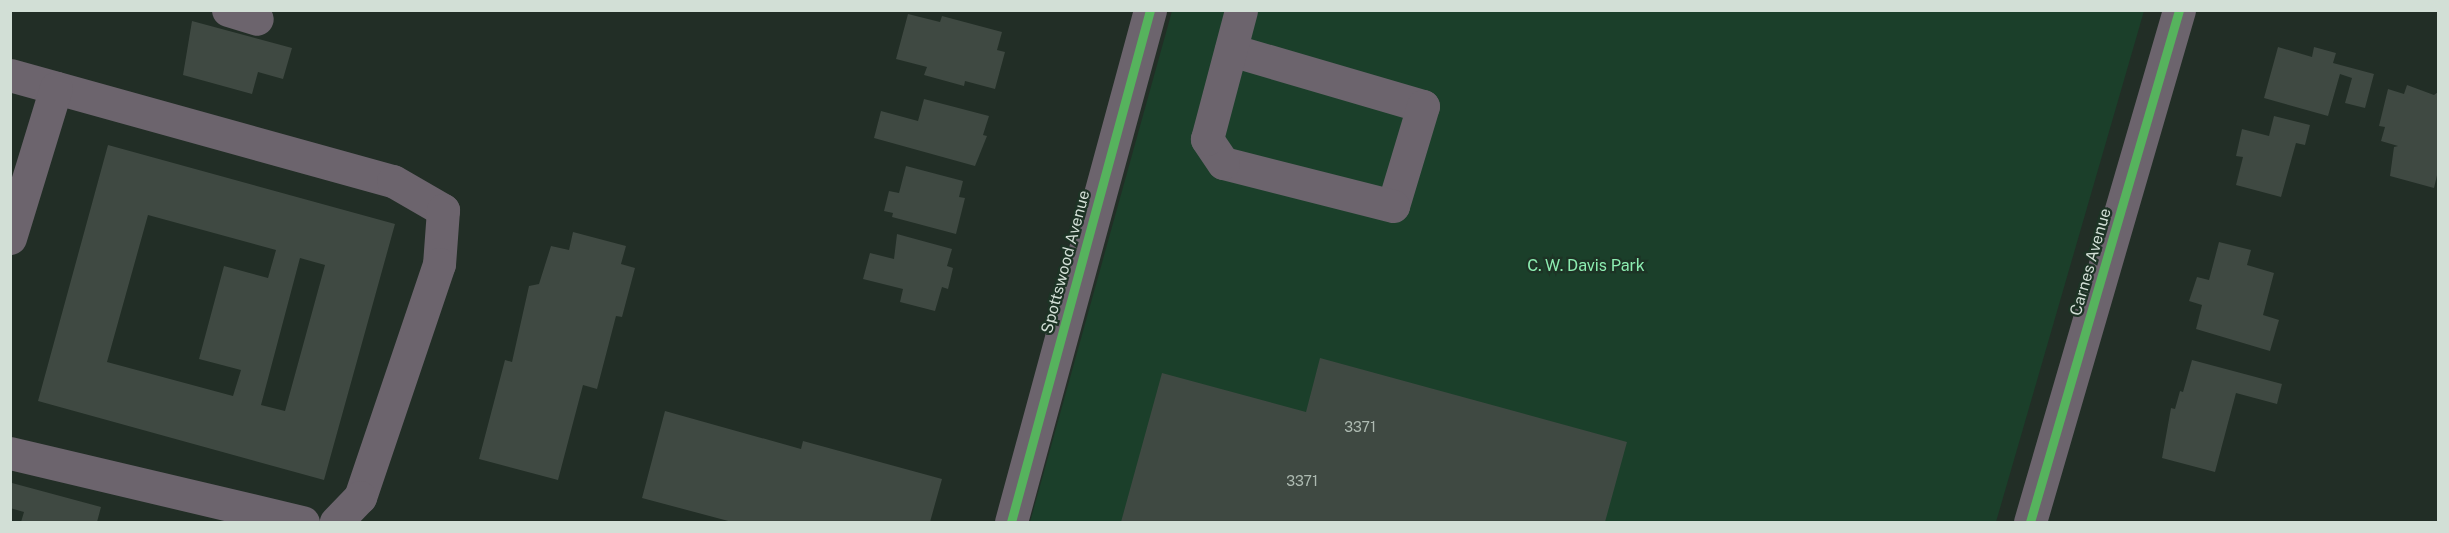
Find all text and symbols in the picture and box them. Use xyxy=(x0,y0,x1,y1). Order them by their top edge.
street label: Spottswood Avenue xyxy=(1038,188,1094,336)
street label: Carnes Avenue xyxy=(2066,206,2116,318)
park label: C. W. Davis Park xyxy=(1527,256,1645,276)
house number: 3371 xyxy=(1344,419,1376,435)
house number: 3371 xyxy=(1286,473,1318,489)

